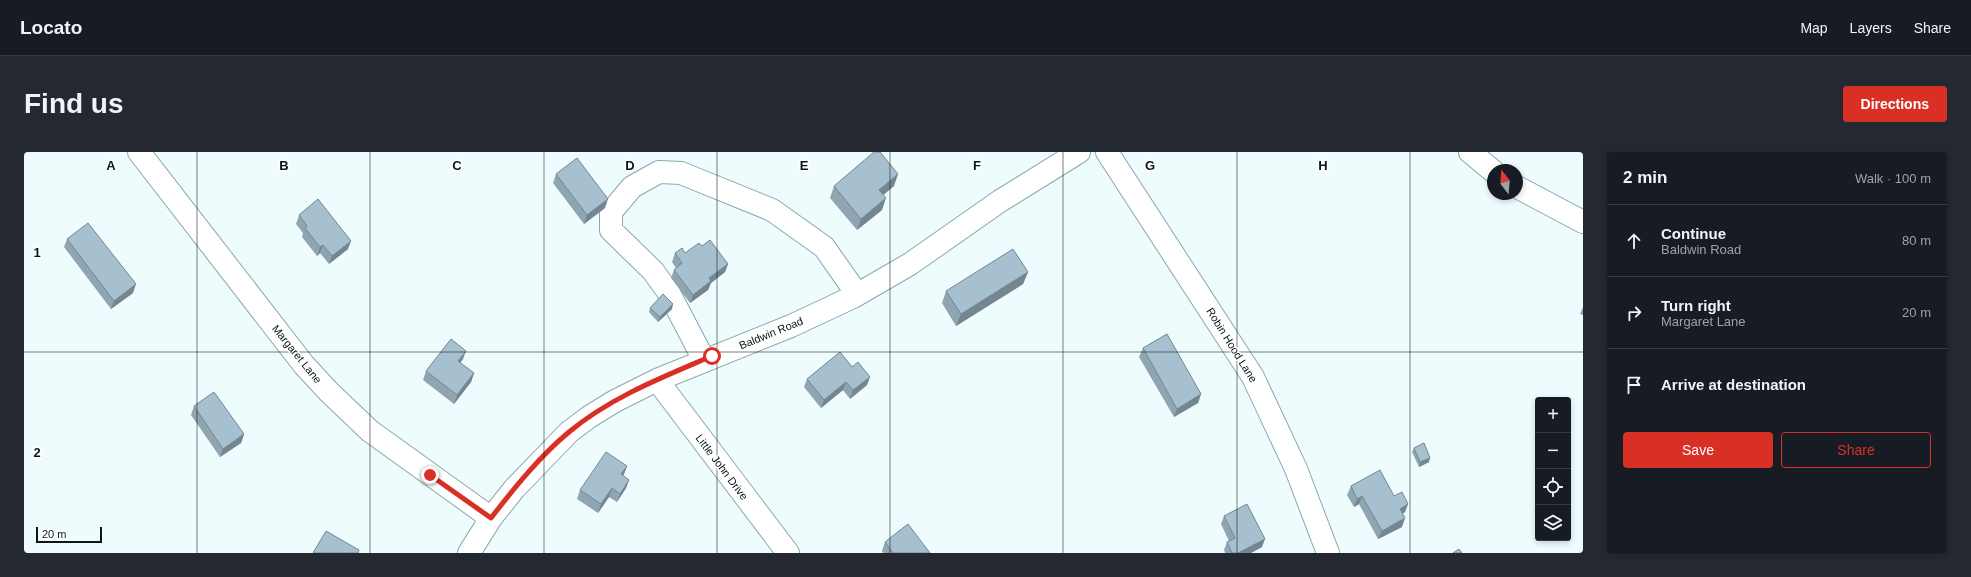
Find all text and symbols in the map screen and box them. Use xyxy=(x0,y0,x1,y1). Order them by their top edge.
text: Locato xyxy=(20,17,82,38)
text: Map xyxy=(1800,20,1828,36)
text: Layers xyxy=(1850,20,1892,36)
text: Share xyxy=(1914,20,1951,36)
button: Directions xyxy=(1843,86,1947,122)
text: Find us xyxy=(24,88,124,119)
text: A xyxy=(106,158,116,173)
text: B xyxy=(279,158,289,173)
text: C xyxy=(452,158,462,173)
text: D xyxy=(625,158,635,173)
text: E xyxy=(800,158,809,173)
text: F xyxy=(973,158,981,173)
text: G xyxy=(1145,158,1155,173)
text: H xyxy=(1318,158,1328,173)
north arrow xyxy=(1487,164,1523,200)
text: 2 min xyxy=(1623,168,1667,187)
text: Walk · 100 m xyxy=(1855,171,1931,186)
text: Continue xyxy=(1661,225,1726,242)
icon: ahead xyxy=(1623,230,1645,252)
text: 80 m xyxy=(1902,233,1931,248)
text: Baldwin Road xyxy=(1661,242,1741,257)
text: 1 xyxy=(33,245,41,260)
text: Turn right xyxy=(1661,297,1731,314)
icon: right xyxy=(1623,302,1645,324)
text: 20 m xyxy=(1902,305,1931,320)
street label: Robin Hood Lane xyxy=(1204,306,1260,384)
text: Margaret Lane xyxy=(1661,314,1746,329)
street label: Baldwin Road xyxy=(737,315,805,351)
street label: Margaret Lane xyxy=(270,322,324,386)
route start xyxy=(703,347,721,365)
icon: arrive xyxy=(1623,374,1645,396)
text: Arrive at destination xyxy=(1661,376,1806,393)
map controls xyxy=(1535,397,1571,541)
button: + xyxy=(1535,397,1571,433)
street label: Little John Drive xyxy=(693,432,751,502)
button: Save xyxy=(1623,432,1773,468)
button: Share xyxy=(1781,432,1931,468)
button: − xyxy=(1535,433,1571,469)
text: 2 xyxy=(33,445,41,460)
route end xyxy=(421,466,439,484)
button: locate xyxy=(1535,469,1571,505)
button: layers xyxy=(1535,505,1571,541)
scale bar xyxy=(36,525,102,544)
text: 20 m xyxy=(42,528,66,540)

